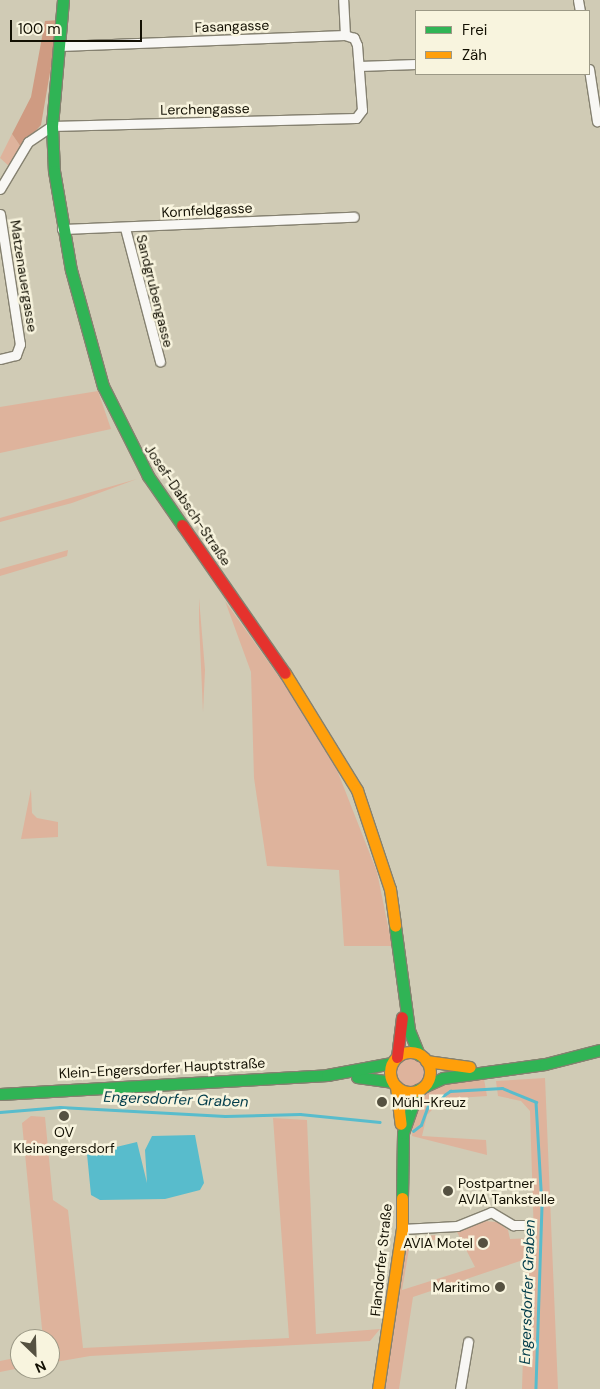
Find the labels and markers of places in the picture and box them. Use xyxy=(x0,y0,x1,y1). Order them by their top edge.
place label: Mühl-Kreuz xyxy=(392,1094,466,1110)
marker: Mühl-Kreuz xyxy=(376,1096,388,1108)
marker: OV Kleinengersdorf xyxy=(58,1110,70,1122)
place label: OV Kleinengersdorf xyxy=(13,1124,115,1156)
place label: Postpartner AVIA Tankstelle xyxy=(458,1175,555,1208)
marker: Postpartner AVIA Tankstelle xyxy=(442,1185,454,1197)
place label: AVIA Motel xyxy=(403,1235,473,1251)
marker: AVIA Motel xyxy=(477,1237,489,1249)
place label: Maritimo xyxy=(432,1279,490,1295)
marker: Maritimo xyxy=(494,1281,506,1293)

